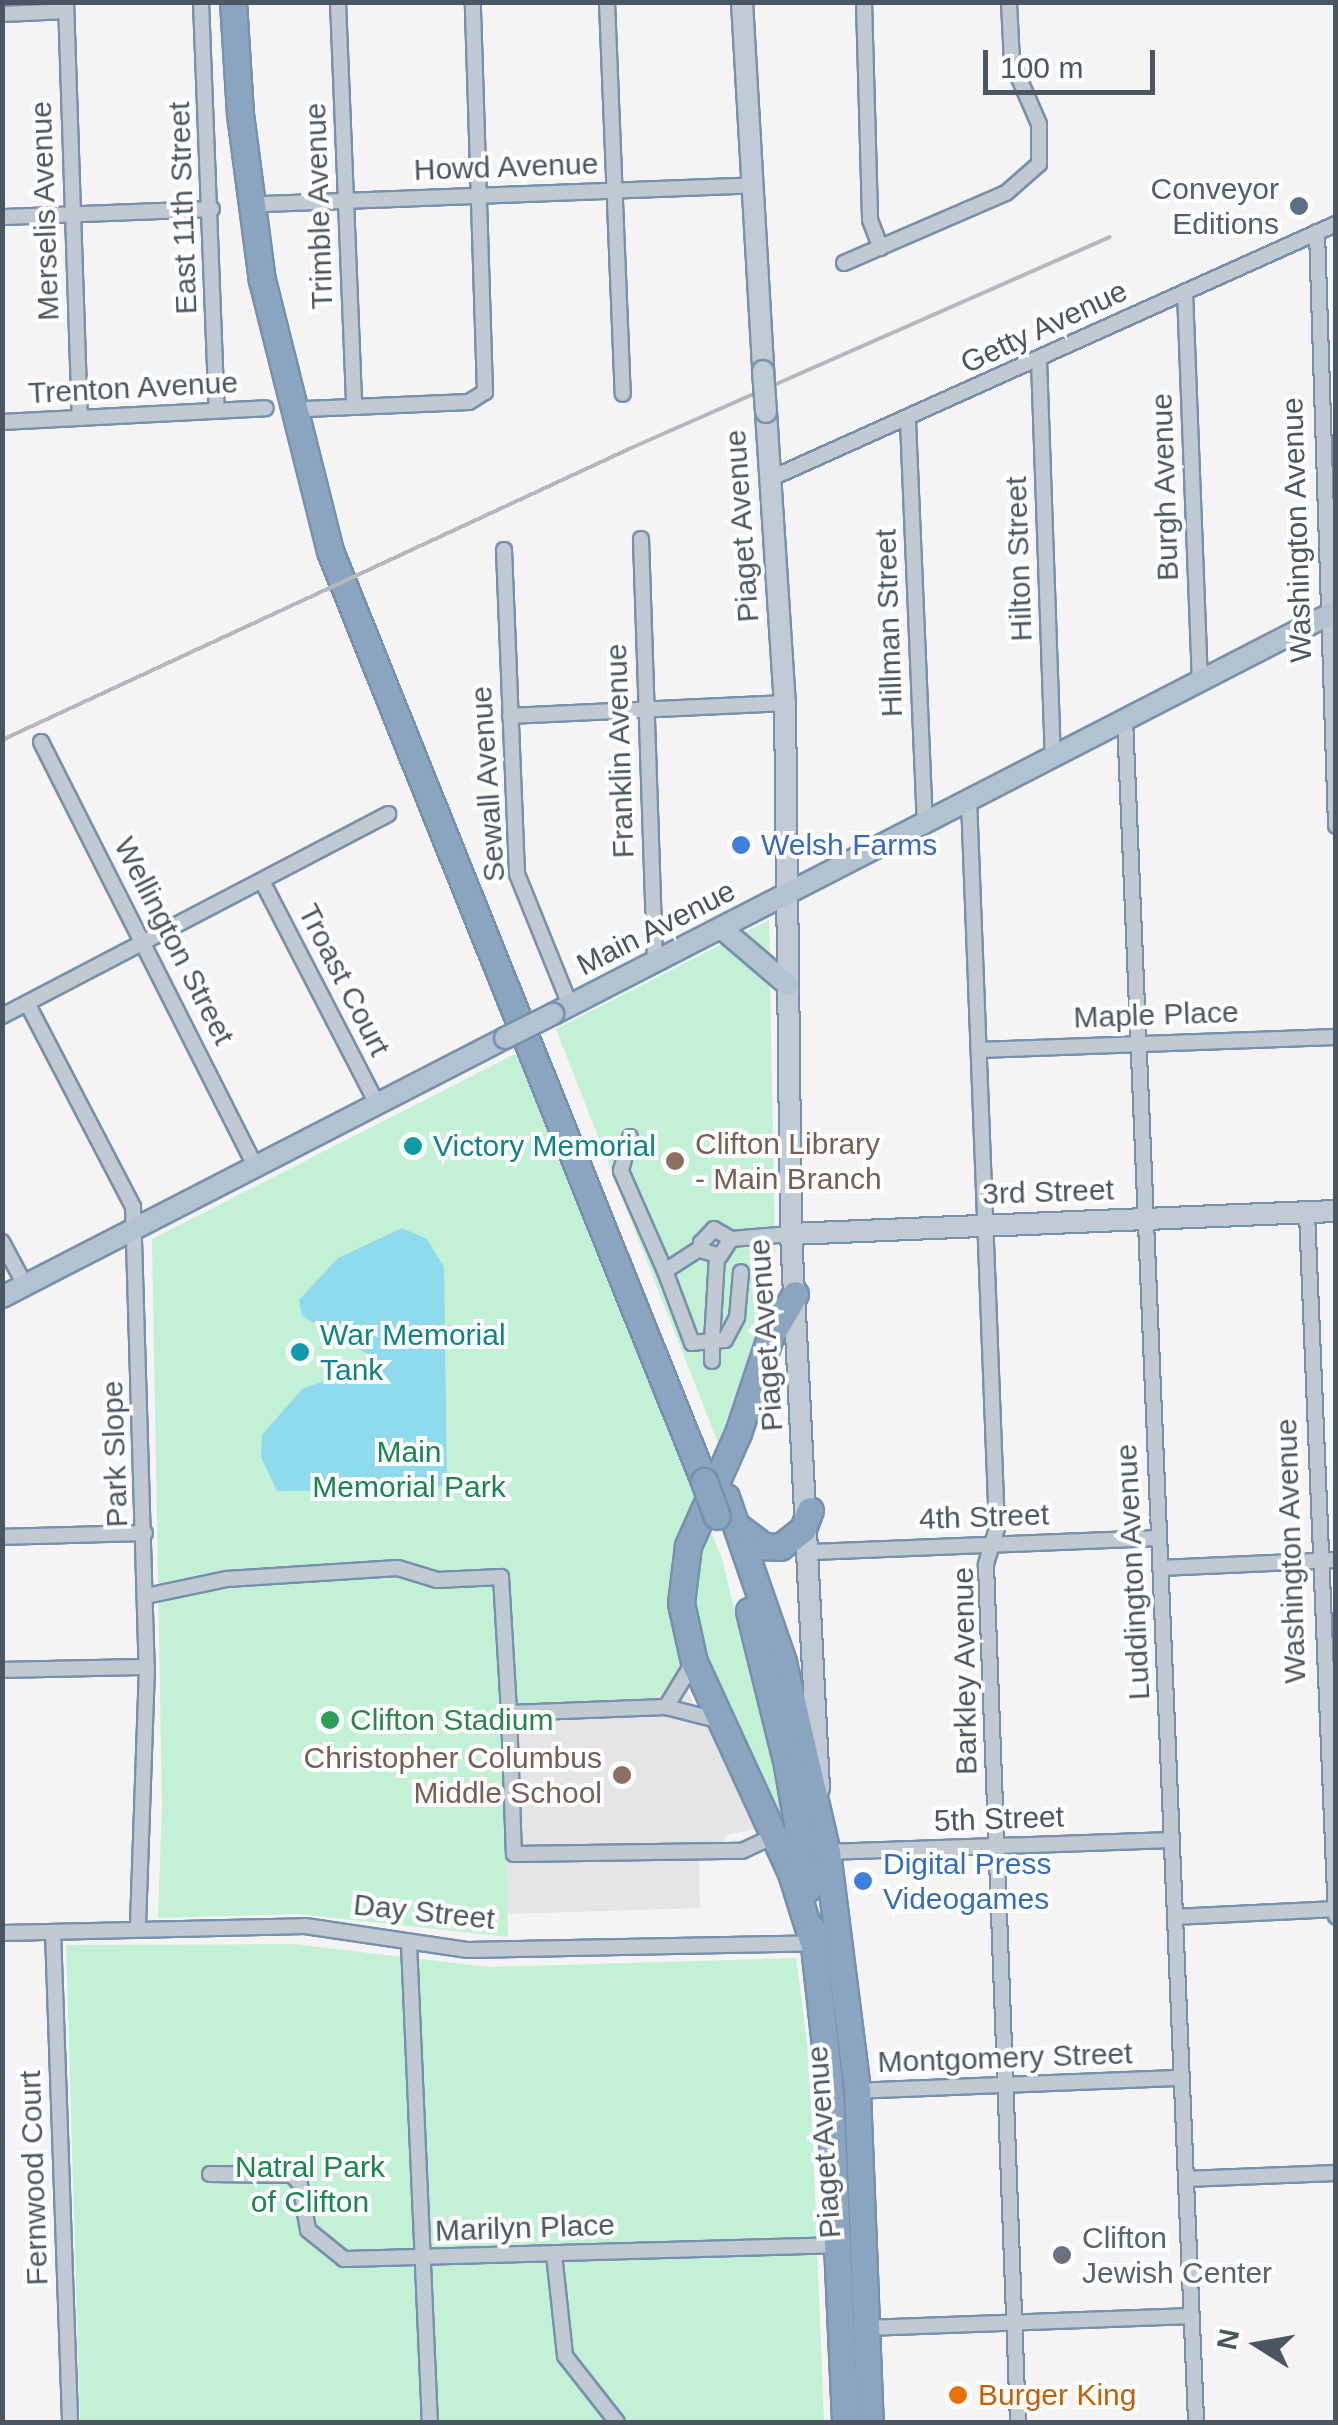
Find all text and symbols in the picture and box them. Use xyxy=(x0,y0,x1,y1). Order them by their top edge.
scale bar xyxy=(988,30,1160,92)
text: 100 m xyxy=(1000,51,1083,84)
street label: Merselis Avenue xyxy=(23,100,67,322)
street label: East 11th Street xyxy=(161,101,205,315)
street label: Trimble Avenue xyxy=(297,101,341,311)
street label: Howd Avenue xyxy=(412,146,600,188)
place label: Conveyor Editions xyxy=(1151,171,1279,242)
marker: Conveyor Editions xyxy=(1288,195,1310,217)
street label: Getty Avenue xyxy=(954,272,1134,382)
street label: Trenton Avenue xyxy=(26,364,240,412)
street label: Burgh Avenue xyxy=(1144,392,1186,582)
street label: Washington Avenue xyxy=(1274,396,1320,664)
street label: Piaget Avenue xyxy=(717,428,767,624)
street label: Hilton Street xyxy=(998,476,1040,642)
street label: Hillman Street xyxy=(868,528,910,718)
street label: Franklin Avenue xyxy=(598,642,642,860)
street label: Sewall Avenue xyxy=(463,684,513,884)
place label: Welsh Farms xyxy=(761,827,937,863)
street label: Wellington Street xyxy=(106,831,242,1051)
marker: Welsh Farms xyxy=(730,834,752,856)
street label: Main Avenue xyxy=(570,872,742,984)
street label: Troast Court xyxy=(290,898,398,1062)
street label: Maple Place xyxy=(1073,994,1239,1036)
place label: Clifton Library - Main Branch xyxy=(695,1126,882,1196)
place label: Victory Memorial xyxy=(433,1128,656,1164)
marker: Victory Memorial xyxy=(402,1135,424,1157)
marker: Clifton Library - Main Branch xyxy=(664,1150,686,1172)
street label: 3rd Street xyxy=(982,1172,1114,1212)
street label: Piaget Avenue xyxy=(741,1237,791,1433)
place label: War Memorial Tank xyxy=(320,1317,506,1388)
marker: War Memorial Tank xyxy=(289,1341,311,1363)
street label: Park Slope xyxy=(94,1380,136,1528)
street label: Washington Avenue xyxy=(1268,1417,1314,1685)
park label: Main Memorial Park xyxy=(312,1434,506,1504)
street label: Luddington Avenue xyxy=(1108,1442,1158,1702)
street label: 4th Street xyxy=(918,1497,1050,1537)
street label: Barkley Avenue xyxy=(945,1566,985,1776)
place label: Clifton Stadium xyxy=(350,1702,553,1738)
marker: Clifton Stadium xyxy=(319,1709,341,1731)
place label: Christopher Columbus Middle School xyxy=(304,1740,602,1810)
marker: Christopher Columbus Middle School xyxy=(611,1764,633,1786)
street label: 5th Street xyxy=(933,1799,1065,1839)
place label: Digital Press Videogames xyxy=(883,1846,1051,1916)
marker: Digital Press Videogames xyxy=(852,1870,874,1892)
street label: Day Street xyxy=(352,1887,496,1937)
street label: Montgomery Street xyxy=(877,2036,1133,2080)
street label: Piaget Avenue xyxy=(799,2044,849,2240)
street label: Fernwood Court xyxy=(12,2070,56,2286)
park label: Natral Park of Clifton xyxy=(235,2149,385,2220)
street label: Marilyn Place xyxy=(434,2207,616,2249)
place label: Clifton Jewish Center xyxy=(1082,2220,1272,2290)
marker: Clifton Jewish Center xyxy=(1051,2244,1073,2266)
north arrow xyxy=(1208,2295,1308,2395)
text: N xyxy=(1211,2326,1245,2352)
place label: Burger King xyxy=(978,2377,1136,2413)
marker: Burger King xyxy=(947,2384,969,2406)

